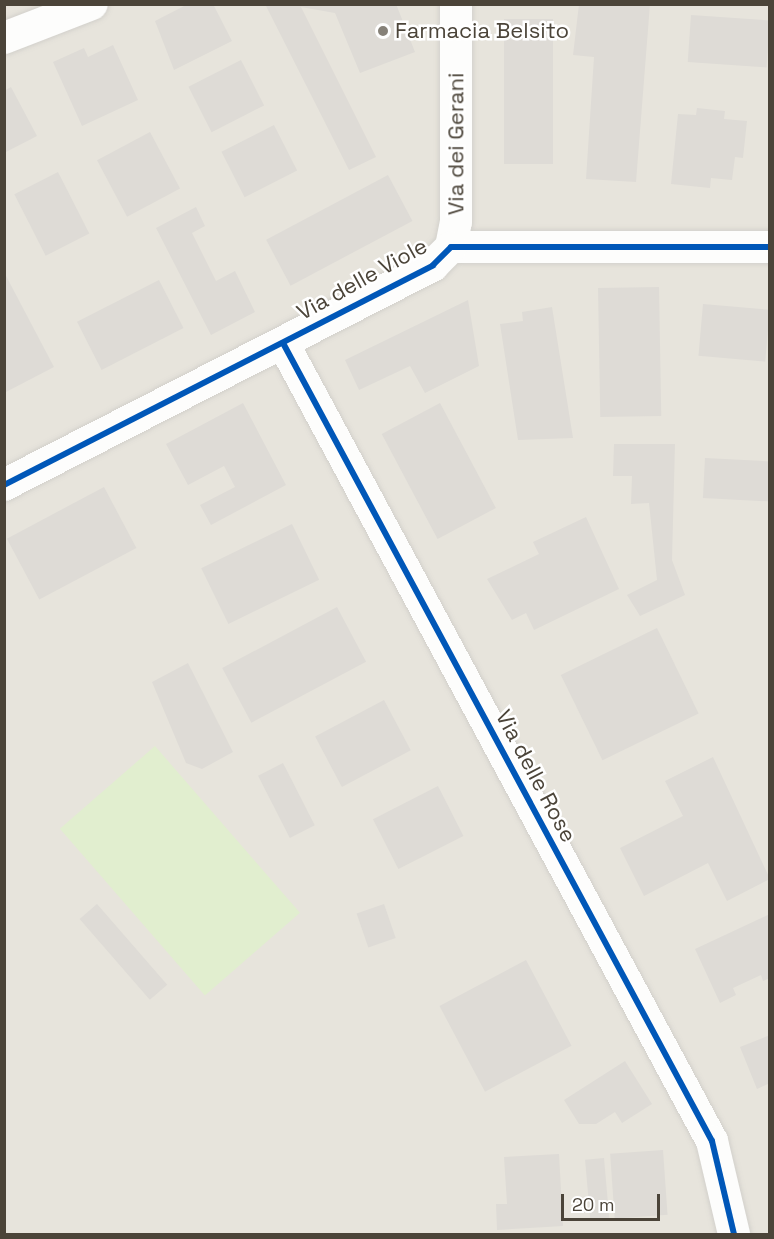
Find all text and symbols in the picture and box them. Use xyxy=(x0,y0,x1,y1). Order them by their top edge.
place label: Farmacia Belsito xyxy=(395,18,569,44)
marker: Farmacia Belsito xyxy=(376,24,390,38)
street label: Via dei Gerani xyxy=(443,73,469,215)
street label: Via delle Viole xyxy=(292,232,432,326)
street label: Via delle Rose xyxy=(490,705,582,847)
scale bar xyxy=(564,1182,663,1220)
text: 20 m xyxy=(572,1193,615,1216)

